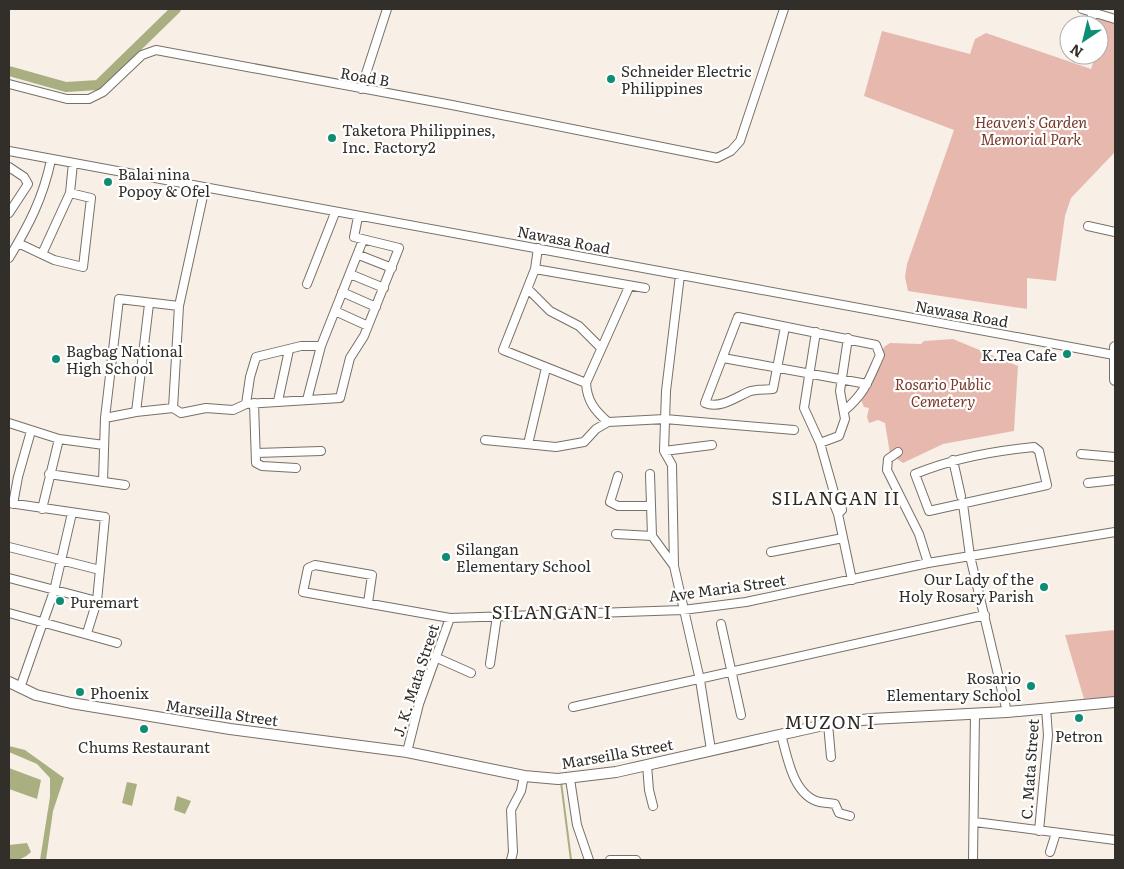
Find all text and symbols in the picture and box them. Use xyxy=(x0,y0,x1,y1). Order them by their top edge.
north arrow xyxy=(1059,15,1109,65)
text: N xyxy=(1065,40,1087,63)
place label: Schneider Electric Philippines xyxy=(621,59,752,99)
street label: Road B xyxy=(339,60,391,92)
marker: Schneider Electric Philippines xyxy=(605,73,617,85)
park label: Heaven's Garden Memorial Park xyxy=(975,110,1087,150)
place label: Taketora Philippines, Inc. Factory2 xyxy=(342,118,496,158)
marker: Taketora Philippines, Inc. Factory2 xyxy=(326,132,338,144)
place label: Balai nina Popoy & Ofel xyxy=(118,162,210,202)
marker: Balai nina Popoy & Ofel xyxy=(102,176,114,188)
street label: Nawasa Road xyxy=(516,219,612,259)
street label: Nawasa Road xyxy=(914,293,1010,333)
place label: Bagbag National High School xyxy=(66,339,183,379)
place label: K.Tea Cafe xyxy=(981,343,1057,366)
marker: K.Tea Cafe xyxy=(1061,348,1073,360)
marker: Bagbag National High School xyxy=(50,353,62,365)
park label: Rosario Public Cemetery xyxy=(895,372,991,412)
district label: SILANGAN II xyxy=(772,484,900,511)
place label: Silangan Elementary School xyxy=(456,537,591,577)
marker: Silangan Elementary School xyxy=(440,551,452,563)
street label: Ave Maria Street xyxy=(667,567,787,607)
place label: Our Lady of the Holy Rosary Parish xyxy=(899,567,1034,607)
marker: Our Lady of the Holy Rosary Parish xyxy=(1038,581,1050,593)
place label: Puremart xyxy=(70,590,139,613)
marker: Puremart xyxy=(54,595,66,607)
district label: SILANGAN I xyxy=(492,598,612,625)
street label: J. K. Mata Street xyxy=(386,621,444,739)
place label: Rosario Elementary School xyxy=(886,666,1021,706)
marker: Rosario Elementary School xyxy=(1025,680,1037,692)
place label: Phoenix xyxy=(90,681,149,704)
marker: Phoenix xyxy=(74,686,86,698)
street label: Marseilla Street xyxy=(164,693,280,731)
district label: MUZON I xyxy=(785,708,875,735)
marker: Petron xyxy=(1073,712,1085,724)
street label: C. Mata Street xyxy=(1014,718,1044,820)
marker: Chums Restaurant xyxy=(138,723,150,735)
place label: Petron xyxy=(1055,724,1103,747)
street label: Marseilla Street xyxy=(559,732,675,774)
place label: Chums Restaurant xyxy=(78,735,210,758)

